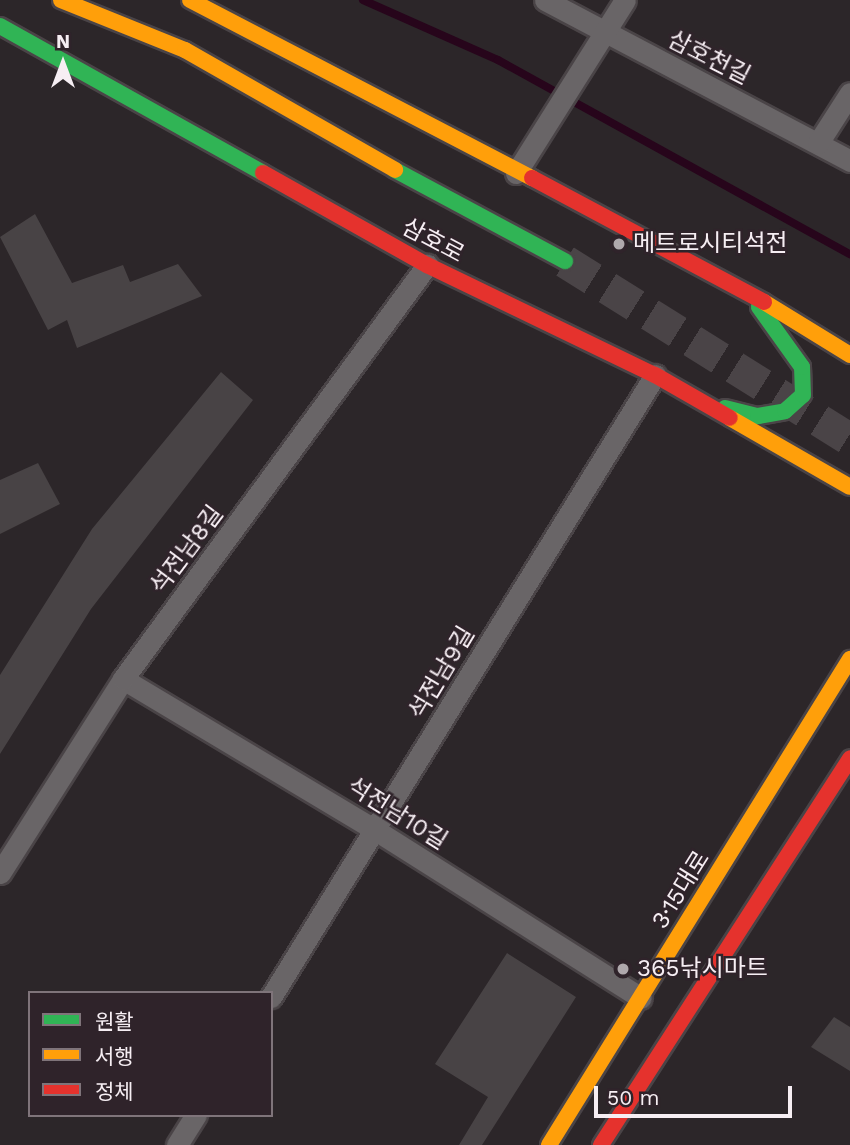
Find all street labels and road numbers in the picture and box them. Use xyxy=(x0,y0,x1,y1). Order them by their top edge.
street label: 삼호천길 xyxy=(663,25,755,91)
street label: 삼호로 xyxy=(397,213,469,269)
street label: 석전남8길 xyxy=(144,500,230,600)
street label: 석전남9길 xyxy=(403,621,481,725)
street label: 석전남10길 xyxy=(342,772,452,856)
street label: 3·15대로 xyxy=(646,846,716,934)

